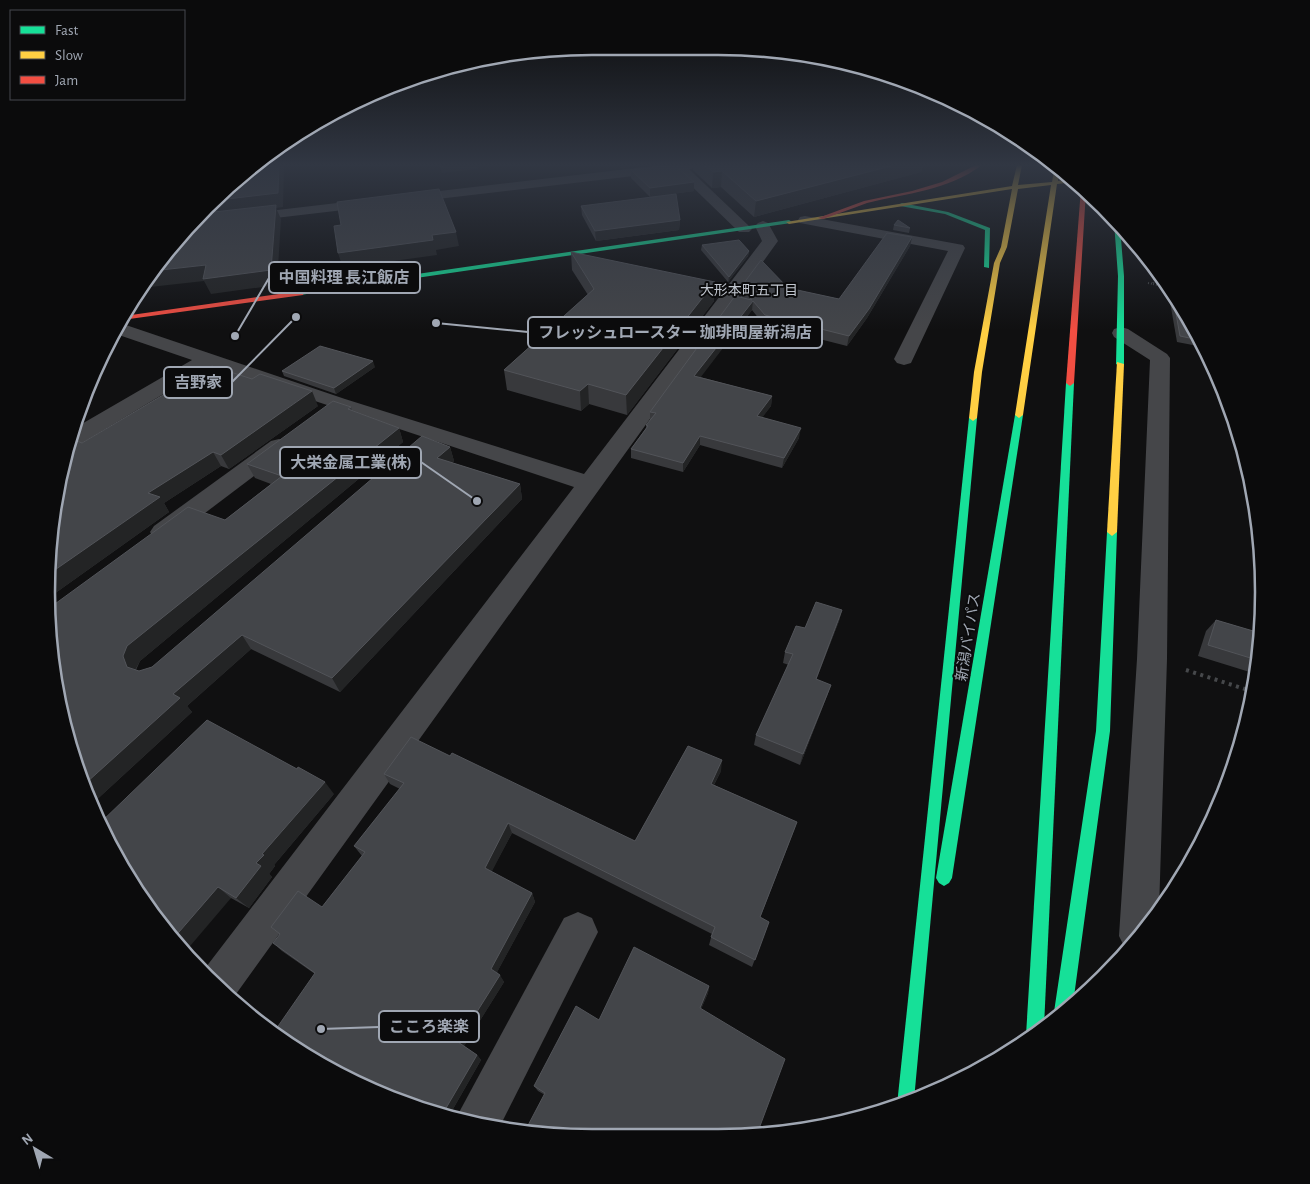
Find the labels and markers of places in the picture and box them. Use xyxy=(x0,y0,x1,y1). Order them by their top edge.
callout: 中国料理 長江飯店 xyxy=(269,262,420,293)
callout: フレッシュロースター 珈琲問屋新潟店 xyxy=(528,317,822,348)
callout: 吉野家 xyxy=(164,367,232,398)
callout: 大栄金属工業(株) xyxy=(280,447,421,478)
callout: こころ楽楽 xyxy=(379,1011,479,1042)

